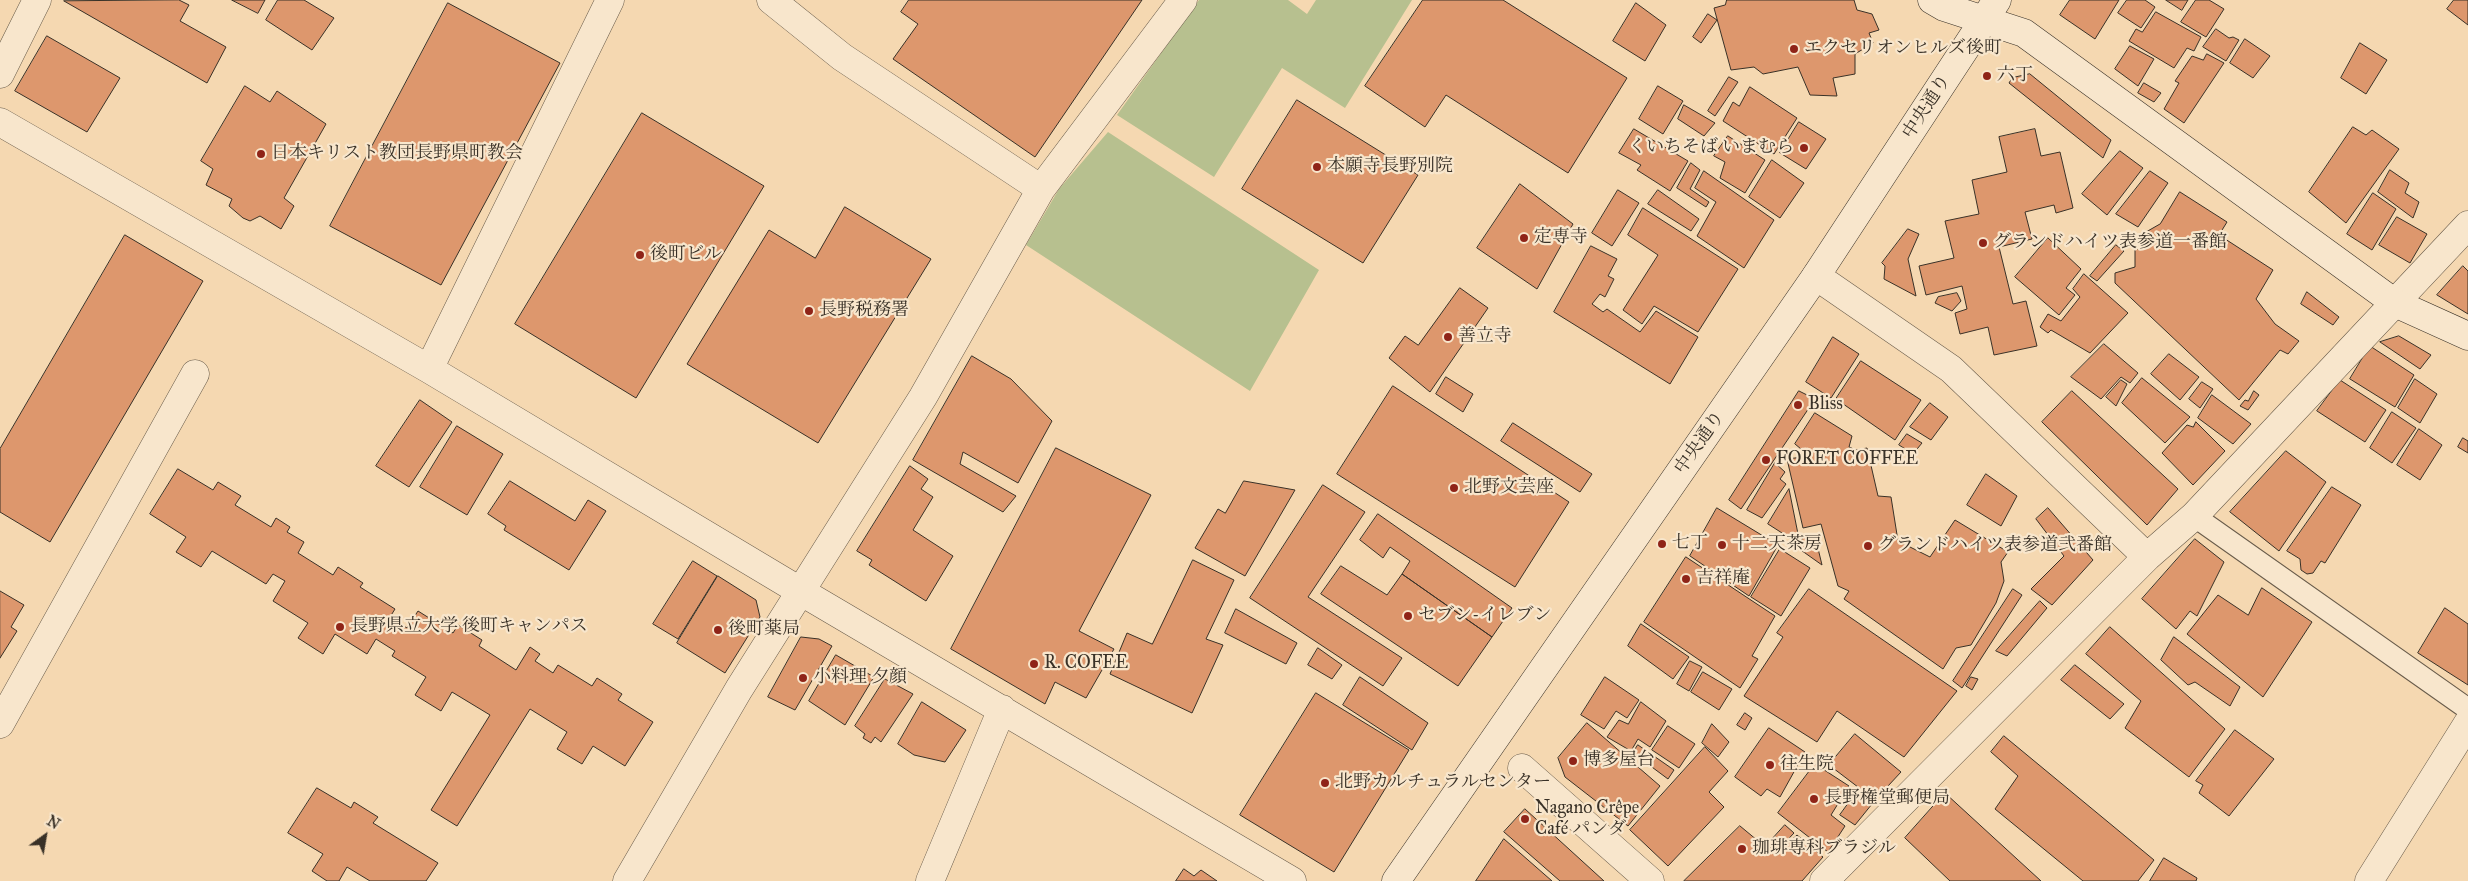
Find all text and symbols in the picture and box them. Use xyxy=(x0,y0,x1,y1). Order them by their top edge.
place label: エクセリオンヒルズ後町 xyxy=(1804,38,2002,60)
marker: エクセリオンヒルズ後町 xyxy=(1788,43,1800,55)
place label: 六丁 xyxy=(1997,65,2033,87)
marker: 六丁 xyxy=(1981,70,1993,82)
street label: 中央通り xyxy=(1898,71,1956,143)
place label: くいちそば いまむら xyxy=(1628,137,1794,159)
marker: くいちそば いまむら xyxy=(1798,142,1810,154)
place label: 日本キリスト教団長野県町教会 xyxy=(271,143,523,165)
marker: 日本キリスト教団長野県町教会 xyxy=(255,148,267,160)
place label: 本願寺長野別院 xyxy=(1327,156,1453,178)
marker: 本願寺長野別院 xyxy=(1311,161,1323,173)
place label: 定専寺 xyxy=(1534,227,1588,249)
marker: 定専寺 xyxy=(1518,232,1530,244)
place label: グランドハイツ表参道一番館 xyxy=(1993,232,2227,254)
marker: グランドハイツ表参道一番館 xyxy=(1977,237,1989,249)
place label: 後町ビル xyxy=(650,244,722,266)
marker: 後町ビル xyxy=(634,249,646,261)
place label: 長野税務署 xyxy=(819,300,909,322)
marker: 長野税務署 xyxy=(803,305,815,317)
place label: 善立寺 xyxy=(1458,326,1512,348)
marker: 善立寺 xyxy=(1442,331,1454,343)
place label: Bliss xyxy=(1808,394,1843,416)
marker: Bliss xyxy=(1792,399,1804,411)
street label: 中央通り xyxy=(1671,407,1729,479)
place label: FORET COFFEE xyxy=(1776,449,1918,471)
marker: FORET COFFEE xyxy=(1760,454,1772,466)
place label: 北野文芸座 xyxy=(1464,477,1554,499)
marker: 北野文芸座 xyxy=(1448,482,1460,494)
place label: 七丁 xyxy=(1672,533,1708,555)
place label: 十二天茶房 xyxy=(1732,534,1822,556)
place label: グランドハイツ表参道弐番館 xyxy=(1878,535,2112,557)
marker: 七丁 xyxy=(1656,538,1668,550)
marker: 十二天茶房 xyxy=(1716,539,1728,551)
marker: グランドハイツ表参道弐番館 xyxy=(1862,540,1874,552)
place label: 吉祥庵 xyxy=(1696,568,1750,590)
marker: 吉祥庵 xyxy=(1680,573,1692,585)
place label: セブン-イレブン xyxy=(1418,605,1551,627)
marker: セブン-イレブン xyxy=(1402,610,1414,622)
place label: 長野県立大学 後町キャンパス xyxy=(350,616,588,638)
place label: 後町薬局 xyxy=(728,619,800,641)
marker: 長野県立大学 後町キャンパス xyxy=(334,621,346,633)
marker: 後町薬局 xyxy=(712,624,724,636)
place label: R. COFEE xyxy=(1044,653,1128,675)
marker: R. COFEE xyxy=(1028,658,1040,670)
place label: 小料理 夕顔 xyxy=(813,667,907,689)
marker: 小料理 夕顔 xyxy=(797,672,809,684)
place label: 博多屋台 xyxy=(1583,750,1655,772)
place label: 往生院 xyxy=(1780,754,1834,776)
marker: 博多屋台 xyxy=(1567,755,1579,767)
marker: 往生院 xyxy=(1764,759,1776,771)
place label: 北野カルチュラルセンター xyxy=(1335,772,1551,794)
marker: 北野カルチュラルセンター xyxy=(1319,777,1331,789)
place label: 長野権堂郵便局 xyxy=(1824,788,1950,810)
marker: 長野権堂郵便局 xyxy=(1808,793,1820,805)
place label: Nagano Crêpe Café パンダ xyxy=(1535,798,1639,841)
north arrow xyxy=(20,811,70,861)
text: N xyxy=(44,813,63,833)
marker: Nagano Crêpe Café パンダ xyxy=(1519,813,1531,825)
place label: 珈琲専科ブラジル xyxy=(1752,838,1896,860)
marker: 珈琲専科ブラジル xyxy=(1736,843,1748,855)

